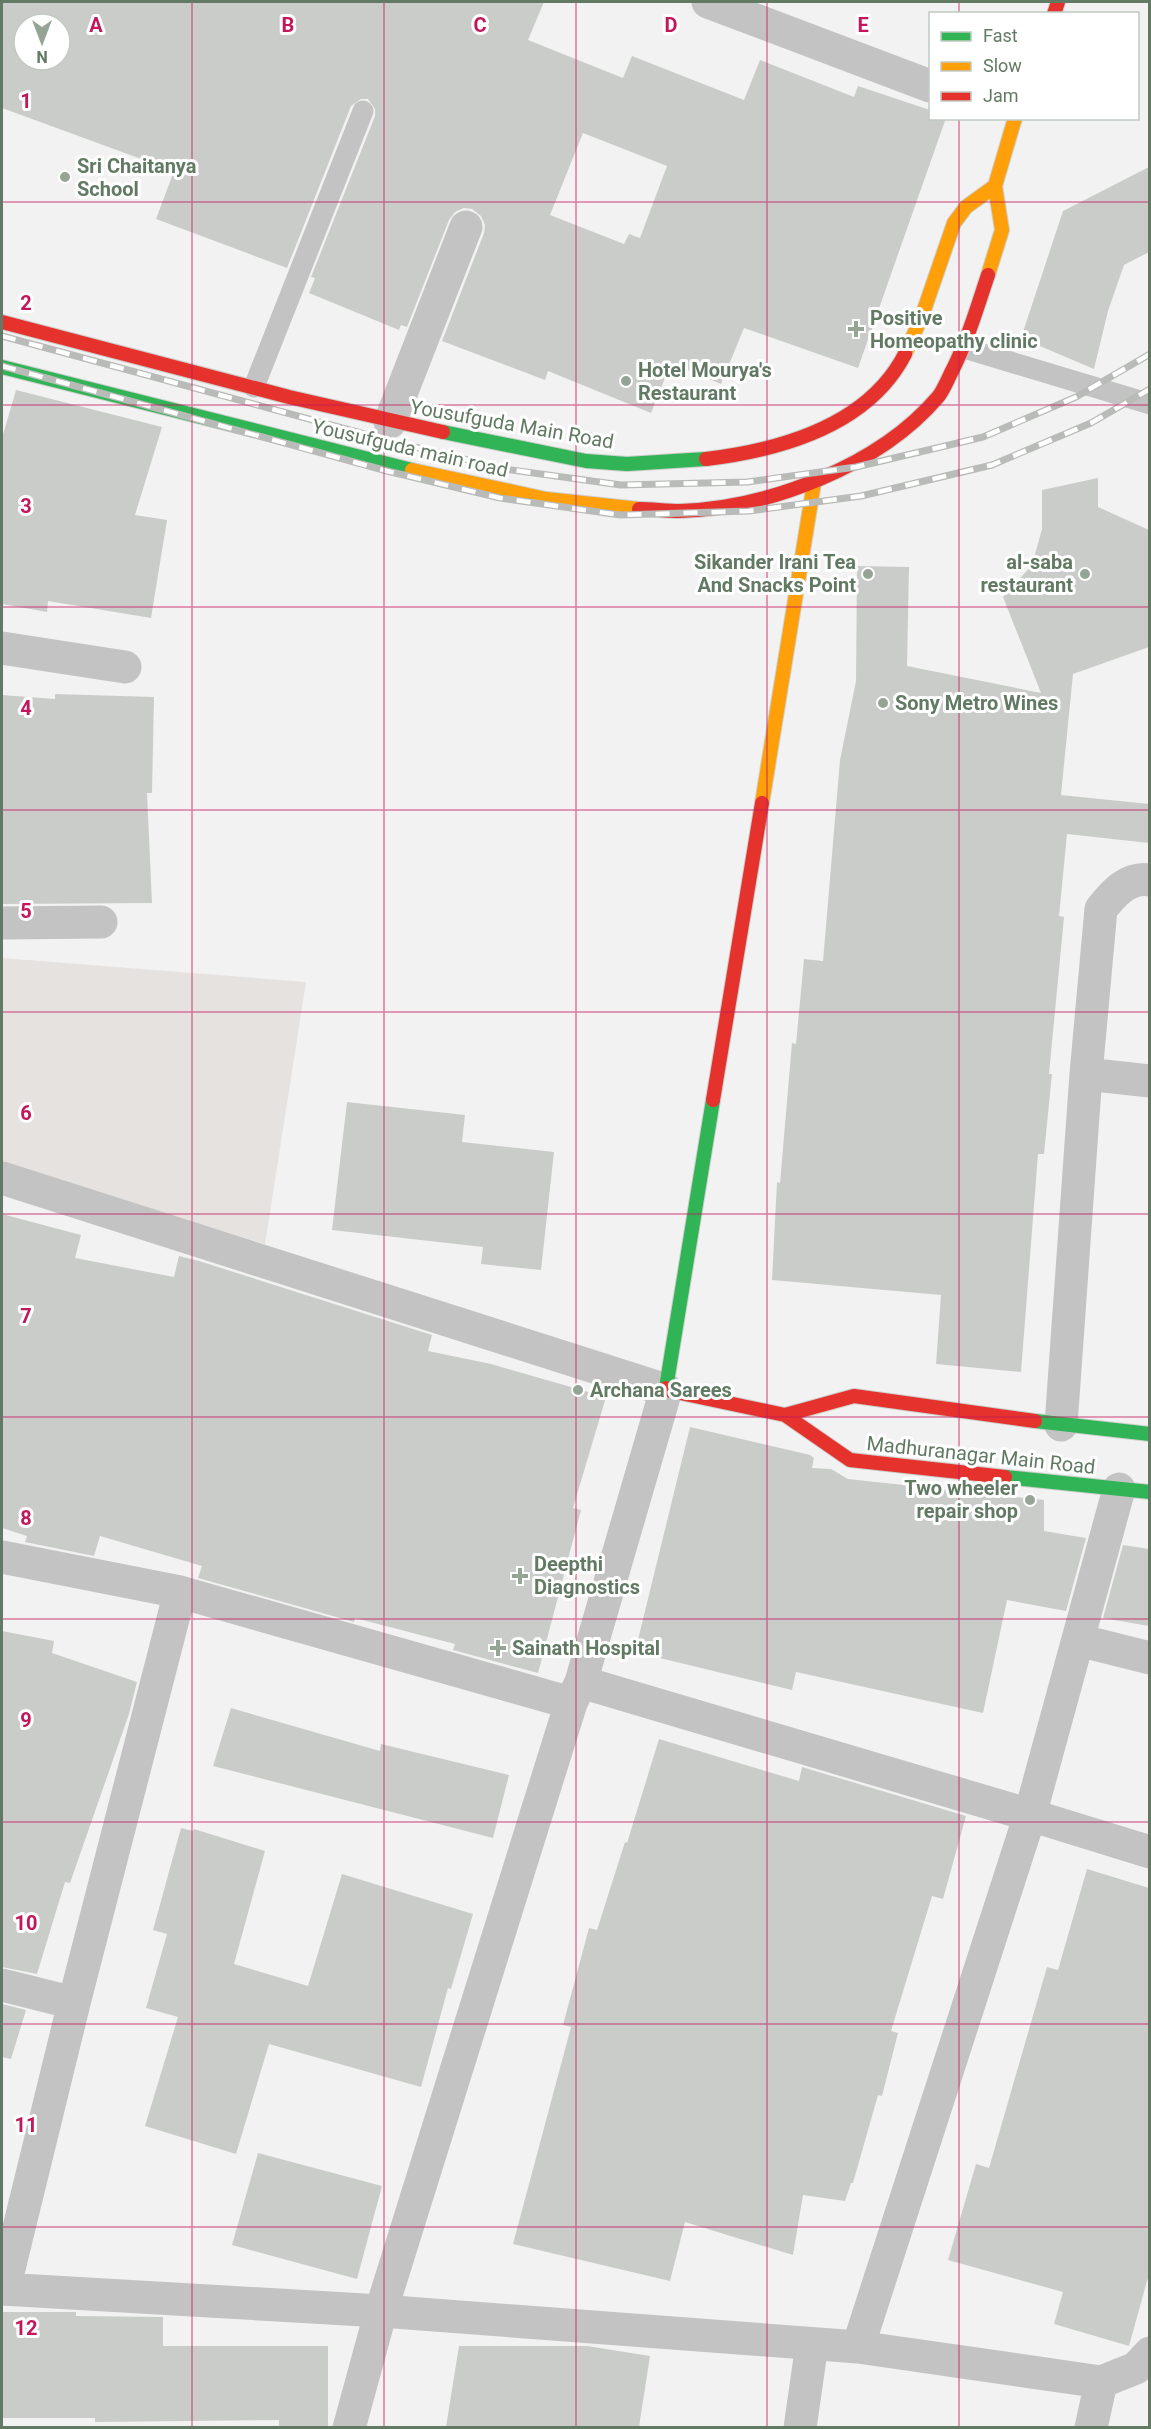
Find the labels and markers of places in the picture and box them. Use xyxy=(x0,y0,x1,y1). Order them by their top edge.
place label: Sri Chaitanya School xyxy=(77,154,197,201)
marker: Sri Chaitanya School xyxy=(58,170,72,184)
place label: Positive Homeopathy clinic xyxy=(870,306,1038,353)
marker: Positive Homeopathy clinic xyxy=(847,320,865,338)
place label: Hotel Mourya's Restaurant xyxy=(638,358,772,405)
marker: Hotel Mourya's Restaurant xyxy=(619,374,633,388)
place label: Sikander Irani Tea And Snacks Point xyxy=(694,550,856,597)
place label: al-saba restaurant xyxy=(980,550,1073,597)
marker: Sikander Irani Tea And Snacks Point xyxy=(861,567,875,581)
marker: al-saba restaurant xyxy=(1078,567,1092,581)
place label: Sony Metro Wines xyxy=(895,691,1058,715)
marker: Sony Metro Wines xyxy=(876,696,890,710)
place label: Archana Sarees xyxy=(590,1378,732,1402)
marker: Archana Sarees xyxy=(571,1383,585,1397)
place label: Two wheeler repair shop xyxy=(904,1476,1019,1523)
marker: Two wheeler repair shop xyxy=(1023,1493,1037,1507)
place label: Deepthi Diagnostics xyxy=(534,1552,640,1599)
marker: Deepthi Diagnostics xyxy=(511,1567,529,1585)
place label: Sainath Hospital xyxy=(512,1636,660,1660)
marker: Sainath Hospital xyxy=(489,1639,507,1657)

